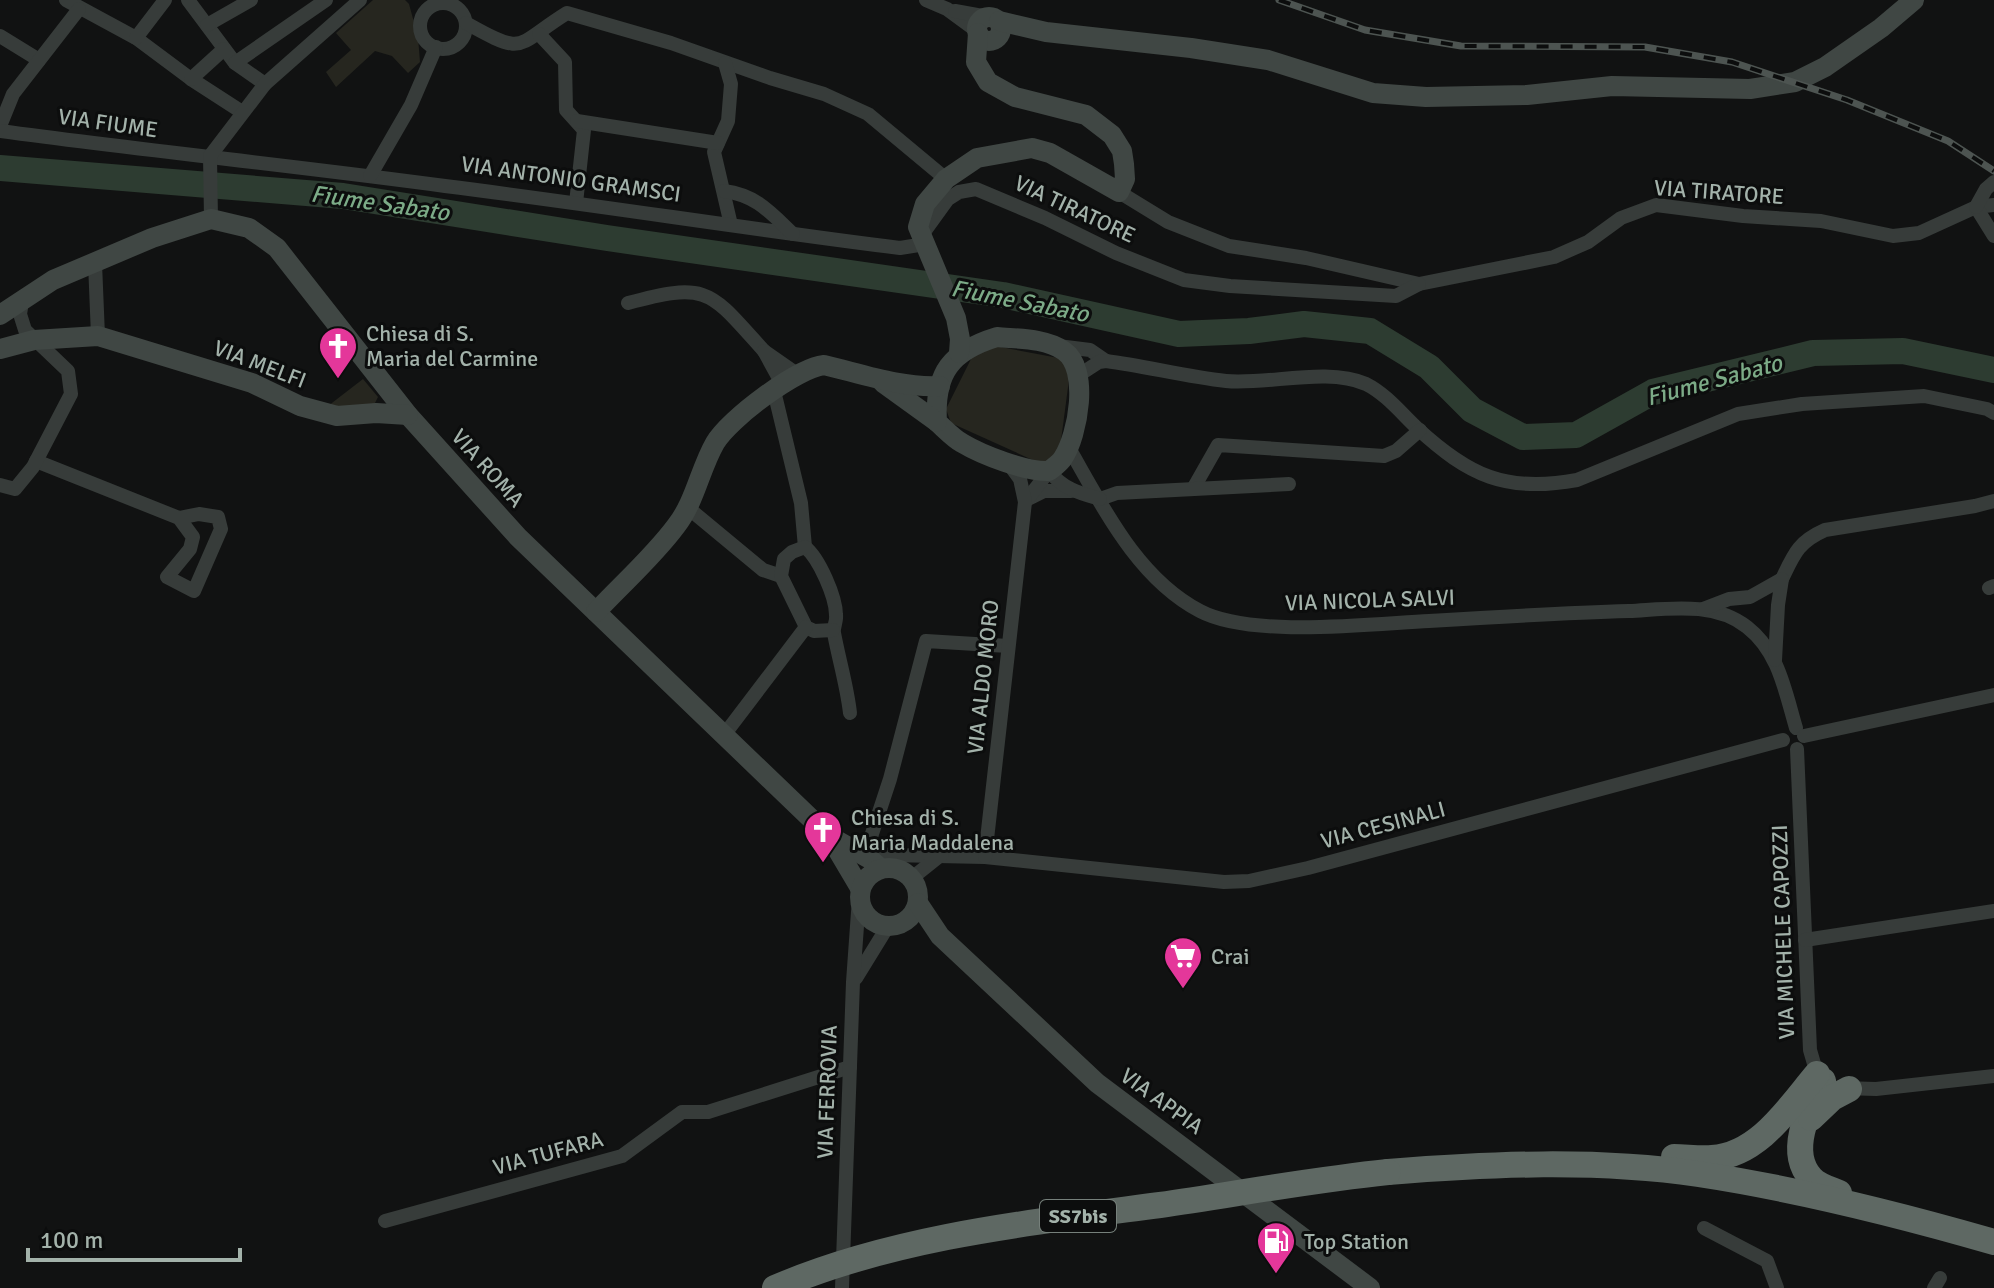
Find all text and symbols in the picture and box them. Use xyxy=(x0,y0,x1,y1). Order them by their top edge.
street label: VIA FIUME xyxy=(57,103,159,143)
street label: VIA ANTONIO GRAMSCI xyxy=(459,150,683,208)
street label: VIA TIRATORE xyxy=(1010,169,1140,249)
street label: VIA TIRATORE xyxy=(1653,174,1785,210)
water label: Fiume Sabato xyxy=(309,178,453,228)
water label: Fiume Sabato xyxy=(949,273,1093,329)
place label: Chiesa di S. Maria del Carmine xyxy=(366,320,538,372)
church icon: Chiesa di S. Maria del Carmine xyxy=(317,325,359,380)
street label: VIA MELFI xyxy=(210,334,310,394)
water label: Fiume Sabato xyxy=(1643,347,1787,413)
street label: VIA ROMA xyxy=(446,423,531,513)
street label: VIA NICOLA SALVI xyxy=(1284,584,1456,616)
street label: VIA ALDO MORO xyxy=(961,598,1005,756)
street label: VIA CESINALI xyxy=(1318,795,1448,855)
place label: Chiesa di S. Maria Maddalena xyxy=(851,804,1014,856)
church icon: Chiesa di S. Maria Maddalena xyxy=(802,809,844,864)
street label: VIA MICHELE CAPOZZI xyxy=(1766,824,1800,1040)
supermarket icon: Crai xyxy=(1162,935,1204,990)
place label: Crai xyxy=(1211,943,1249,970)
street label: VIA FERROVIA xyxy=(811,1024,843,1160)
street label: VIA APPIA xyxy=(1115,1062,1209,1140)
street label: VIA TUFARA xyxy=(490,1125,607,1181)
road number: SS7bis xyxy=(1040,1200,1116,1232)
scale bar xyxy=(28,1212,240,1262)
fuel station icon: Top Station xyxy=(1255,1220,1297,1275)
text: 100 m xyxy=(40,1225,103,1255)
place label: Top Station xyxy=(1304,1228,1409,1255)

